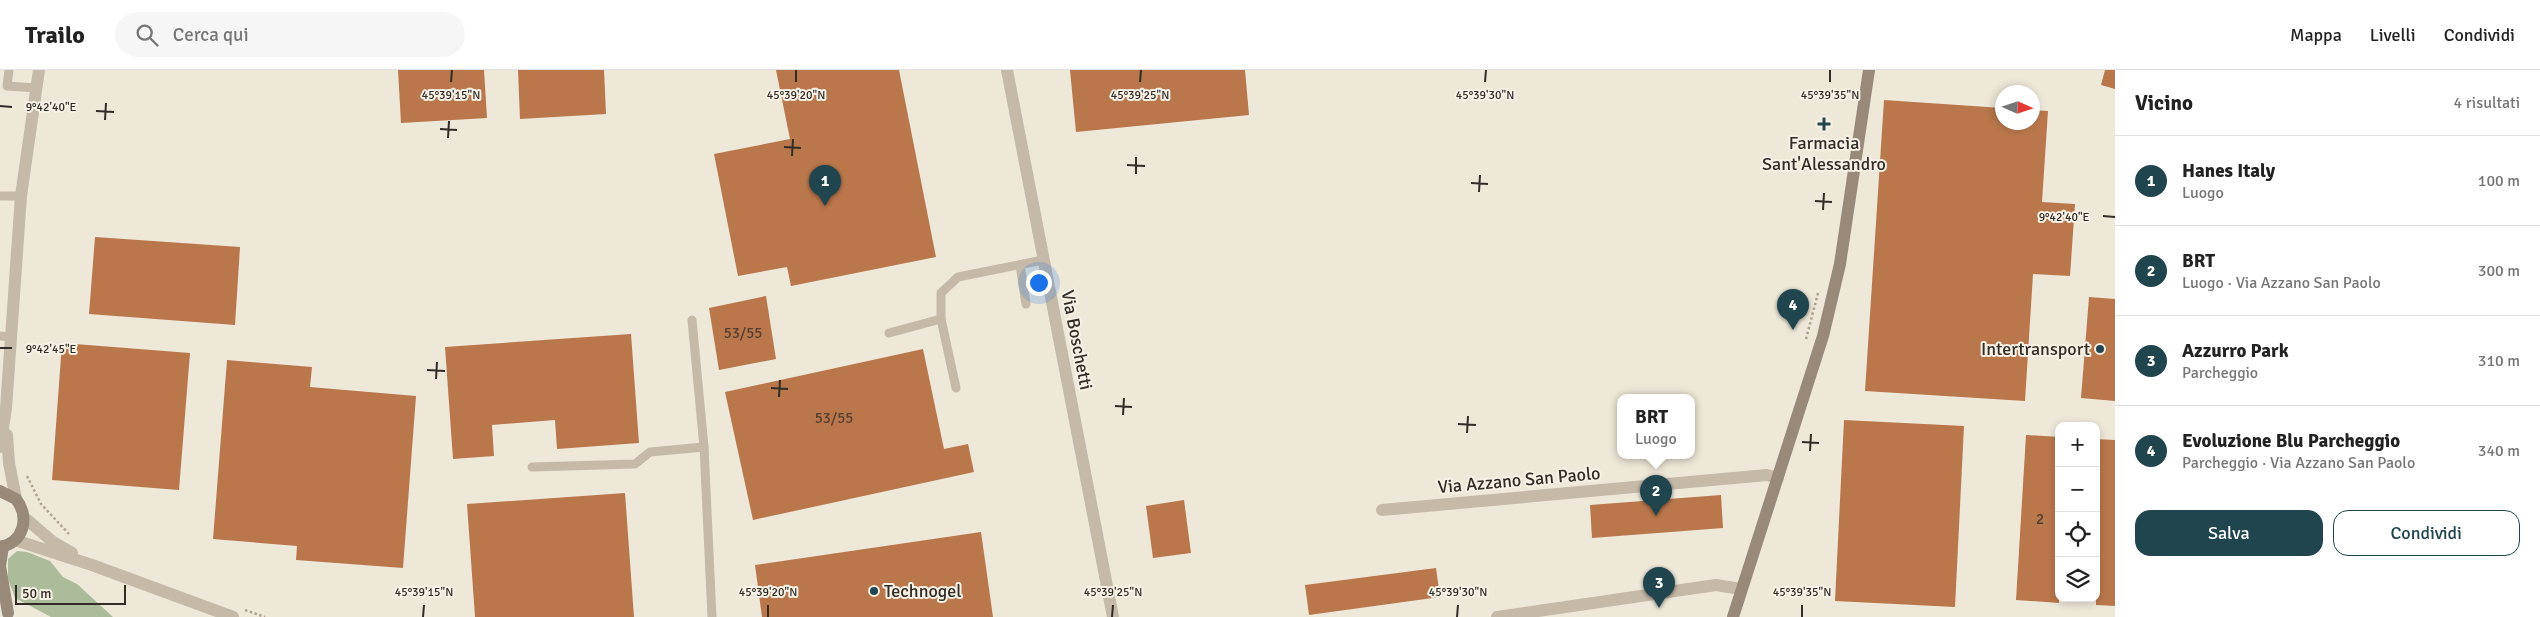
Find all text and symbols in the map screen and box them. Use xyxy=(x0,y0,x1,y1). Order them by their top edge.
search box xyxy=(115,12,465,57)
text: Trailo xyxy=(25,20,85,50)
icon: search xyxy=(133,21,161,49)
text: Cerca qui xyxy=(173,23,249,47)
text: Mappa xyxy=(2290,24,2342,46)
text: Livelli xyxy=(2370,24,2416,46)
text: Condividi xyxy=(2444,24,2515,46)
north arrow xyxy=(1995,85,2040,130)
text: 45°39'15"N xyxy=(422,88,480,103)
text: 45°39'20"N xyxy=(767,88,825,103)
text: 45°39'25"N xyxy=(1111,88,1169,103)
text: 45°39'30"N xyxy=(1456,88,1514,103)
text: 45°39'35"N xyxy=(1801,88,1859,103)
text: Vicino xyxy=(2135,90,2193,116)
text: 4 risultati xyxy=(2454,93,2520,113)
text: 9°42'40"E xyxy=(26,100,77,115)
marker: Farmacia Sant'Alessandro xyxy=(1818,118,1830,130)
place label: Farmacia Sant'Alessandro xyxy=(1762,132,1886,175)
text: Hanes Italy xyxy=(2182,159,2275,183)
pin: 1 xyxy=(809,165,841,206)
text: 1 xyxy=(2147,171,2155,191)
text: 100 m xyxy=(2478,171,2520,191)
text: Luogo xyxy=(2182,183,2224,203)
text: 9°42'40"E xyxy=(2039,210,2090,225)
text: BRT xyxy=(2182,249,2215,273)
text: 2 xyxy=(2147,261,2155,281)
text: 300 m xyxy=(2478,261,2520,281)
your location xyxy=(1026,270,1052,296)
text: Luogo · Via Azzano San Paolo xyxy=(2182,273,2381,293)
street label: Via Boschetti xyxy=(1057,288,1097,392)
pin: 4 xyxy=(1777,289,1809,330)
house number: 53/55 xyxy=(724,324,762,342)
place label: Intertransport xyxy=(1981,338,2090,360)
text: Azzurro Park xyxy=(2182,339,2289,363)
text: 9°42'45"E xyxy=(26,342,77,357)
marker: Intertransport xyxy=(2094,343,2106,355)
text: 3 xyxy=(2147,351,2155,371)
text: 310 m xyxy=(2478,351,2520,371)
text: Parcheggio xyxy=(2182,363,2258,383)
popup xyxy=(1617,394,1695,459)
text: BRT xyxy=(1635,405,1668,429)
house number: 53/55 xyxy=(815,409,853,427)
map controls xyxy=(2055,422,2100,602)
button: + xyxy=(2055,422,2100,467)
text: Luogo xyxy=(1635,429,1677,449)
text: Evoluzione Blu Parcheggio xyxy=(2182,429,2400,453)
text: 4 xyxy=(2147,441,2155,461)
text: 340 m xyxy=(2478,441,2520,461)
text: Parcheggio · Via Azzano San Paolo xyxy=(2182,453,2415,473)
street label: Via Azzano San Paolo xyxy=(1437,462,1601,498)
button: − xyxy=(2055,467,2100,512)
pin: 2 xyxy=(1640,475,1672,516)
house number: 2 xyxy=(2036,510,2044,528)
button: Salva xyxy=(2135,510,2323,556)
button: Condividi xyxy=(2333,510,2520,556)
button: locate xyxy=(2055,512,2100,557)
button: layers xyxy=(2055,557,2100,602)
pin: 3 xyxy=(1643,567,1675,608)
place label: Technogel xyxy=(884,580,962,602)
scale bar xyxy=(15,582,126,605)
text: 50 m xyxy=(22,585,51,602)
text: 45°39'15"N xyxy=(395,585,453,600)
text: 45°39'20"N xyxy=(739,585,797,600)
marker: Technogel xyxy=(868,585,880,597)
text: 45°39'25"N xyxy=(1084,585,1142,600)
text: 45°39'30"N xyxy=(1429,585,1487,600)
text: 45°39'35"N xyxy=(1773,585,1831,600)

